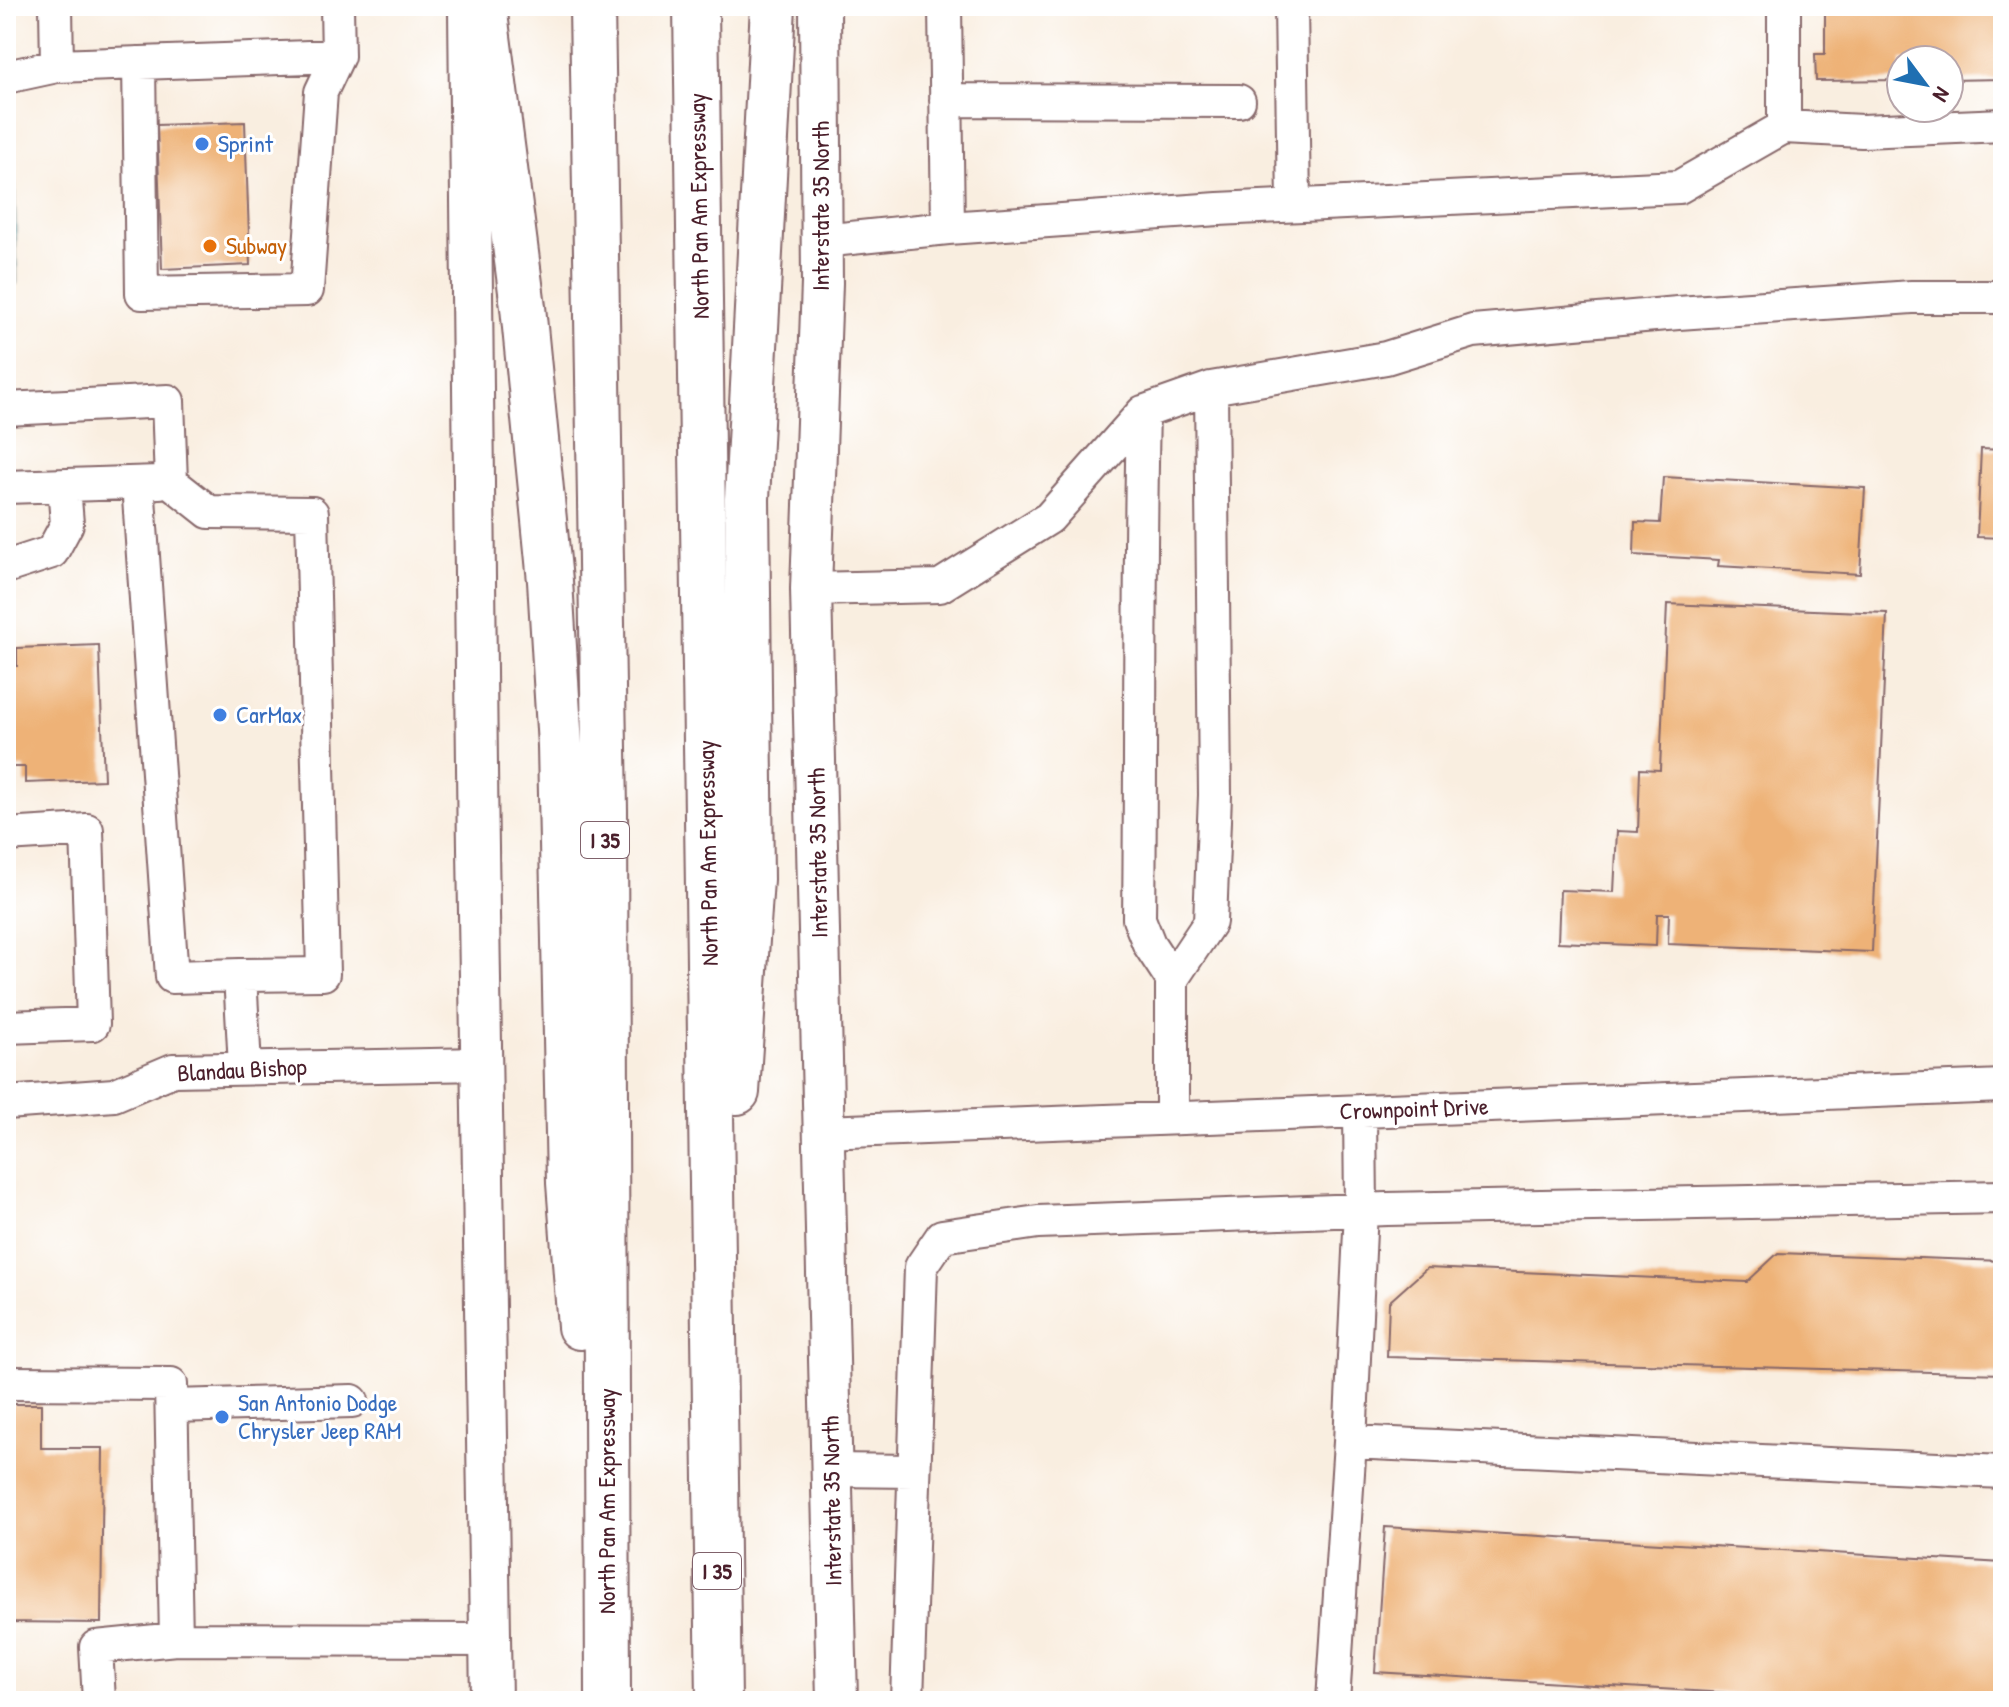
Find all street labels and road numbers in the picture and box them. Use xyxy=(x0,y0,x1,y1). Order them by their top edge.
street label: North Pan Am Expressway xyxy=(680,93,716,319)
street label: Interstate 35 North xyxy=(804,121,836,291)
street label: North Pan Am Expressway xyxy=(689,740,725,966)
street label: Interstate 35 North xyxy=(800,768,834,938)
road number: I 35 xyxy=(581,822,629,858)
street label: Blandau Bishop xyxy=(176,1050,307,1088)
street label: Crownpoint Drive xyxy=(1339,1089,1489,1127)
street label: North Pan Am Expressway xyxy=(590,1388,622,1614)
street label: Interstate 35 North xyxy=(814,1416,848,1586)
road number: I 35 xyxy=(693,1553,741,1589)

